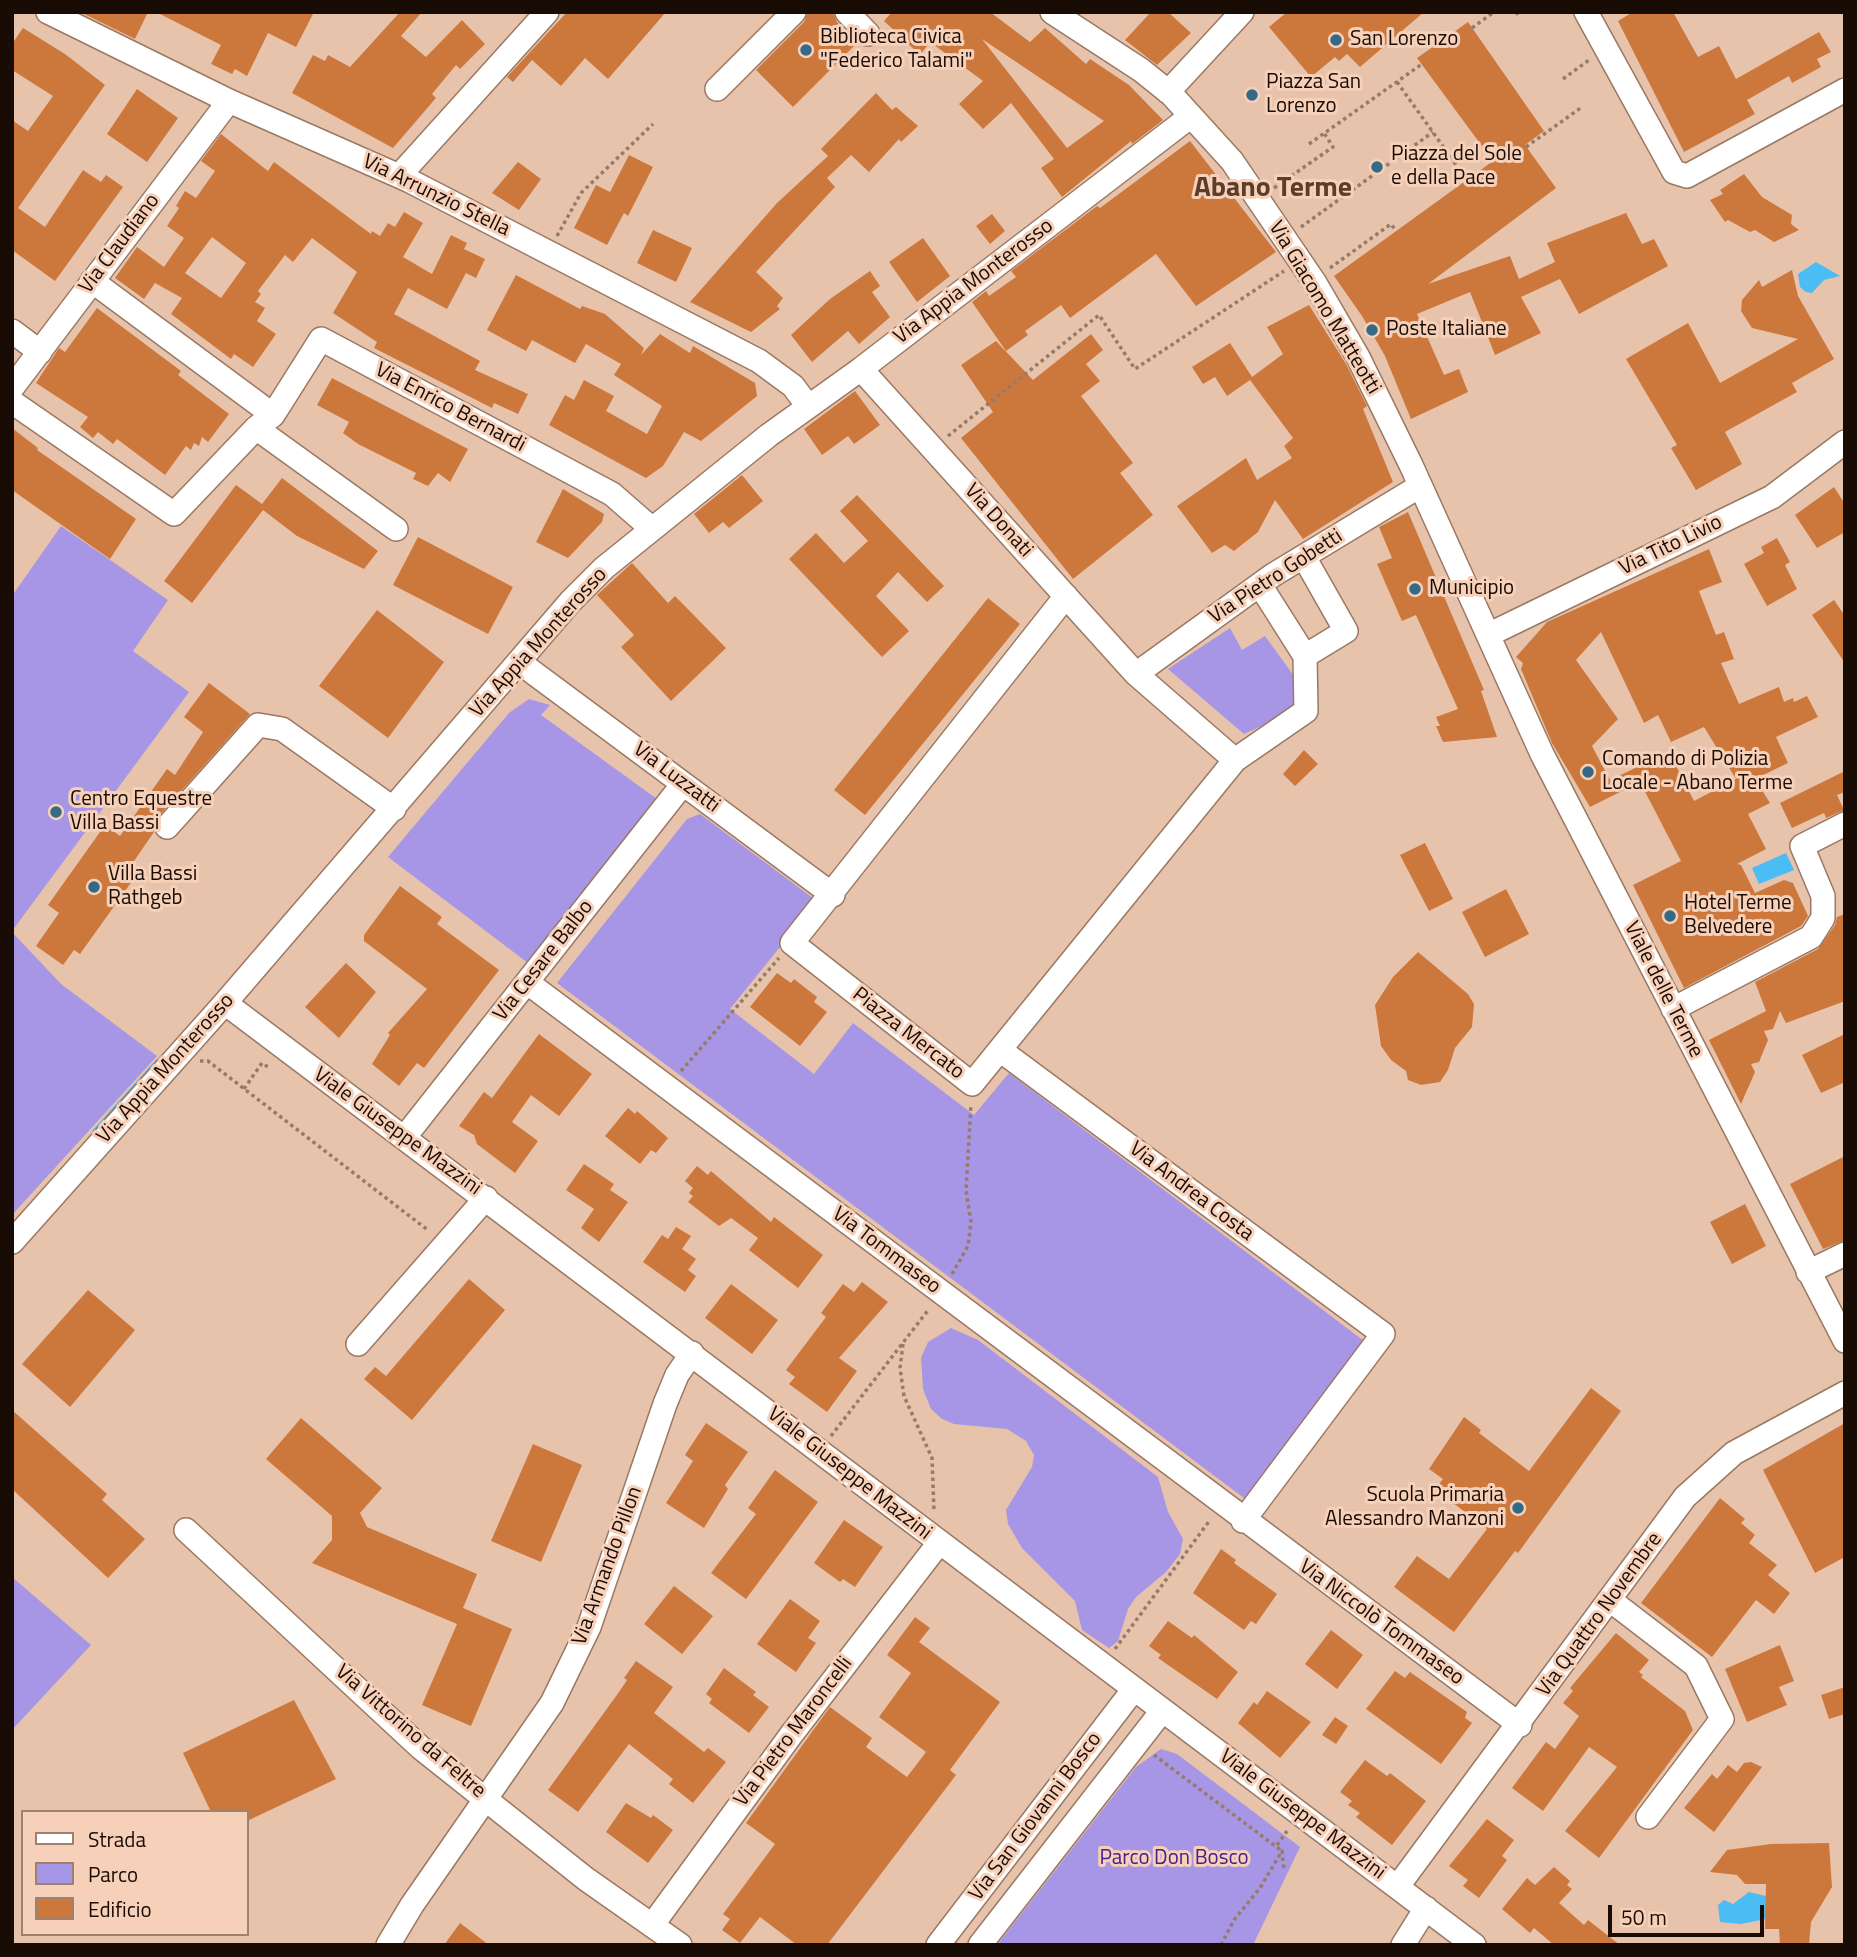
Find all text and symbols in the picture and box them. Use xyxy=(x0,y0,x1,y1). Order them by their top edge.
place label: Biblioteca Civica "Federico Talami" xyxy=(820,25,972,75)
place label: San Lorenzo xyxy=(1350,27,1458,53)
marker: San Lorenzo xyxy=(1328,32,1344,48)
marker: Biblioteca Civica "Federico Talami" xyxy=(798,42,814,58)
place label: Piazza San Lorenzo xyxy=(1266,70,1361,120)
marker: Piazza San Lorenzo xyxy=(1244,87,1260,103)
place label: Piazza del Sole e della Pace xyxy=(1391,142,1522,192)
street label: Via Arrunzio Stella xyxy=(358,149,514,243)
marker: Piazza del Sole e della Pace xyxy=(1369,159,1385,175)
district label: Abano Terme xyxy=(1194,172,1352,206)
street label: Via Claudiano xyxy=(74,189,166,299)
street label: Via Appia Monterosso xyxy=(889,214,1059,350)
street label: Via Giacomo Matteotti xyxy=(1262,217,1386,399)
place label: Poste Italiane xyxy=(1386,317,1507,343)
marker: Poste Italiane xyxy=(1364,322,1380,338)
street label: Via Enrico Bernardi xyxy=(370,358,530,458)
street label: Via Donati xyxy=(958,479,1038,563)
street label: Via Tito Livio xyxy=(1616,510,1726,582)
street label: Via Pietro Gobetti xyxy=(1204,524,1348,630)
street label: Via Appia Monterosso xyxy=(465,563,613,723)
place label: Municipio xyxy=(1429,576,1514,602)
marker: Municipio xyxy=(1407,581,1423,597)
street label: Via Luzzatti xyxy=(628,737,724,819)
place label: Comando di Polizia Locale - Abano Terme xyxy=(1602,747,1793,797)
marker: Comando di Polizia Locale - Abano Terme xyxy=(1580,764,1596,780)
place label: Centro Equestre Villa Bassi xyxy=(70,787,212,837)
marker: Centro Equestre Villa Bassi xyxy=(48,804,64,820)
place label: Villa Bassi Rathgeb xyxy=(108,862,197,912)
marker: Villa Bassi Rathgeb xyxy=(86,879,102,895)
place label: Hotel Terme Belvedere xyxy=(1684,891,1792,941)
street label: Via Cesare Balbo xyxy=(489,895,599,1027)
marker: Hotel Terme Belvedere xyxy=(1662,908,1678,924)
street label: Viale delle Terme xyxy=(1618,918,1708,1062)
street label: Piazza Mercato xyxy=(847,982,969,1086)
street label: Via Appia Monterosso xyxy=(92,989,240,1149)
street label: Viale Giuseppe Mazzini xyxy=(308,1063,486,1201)
street label: Via Andrea Costa xyxy=(1124,1137,1258,1247)
street label: Via Tommaseo xyxy=(827,1202,945,1300)
street label: Viale Giuseppe Mazzini xyxy=(762,1402,936,1546)
street label: Via Armando Pillon xyxy=(568,1483,648,1649)
place label: Scuola Primaria Alessandro Manzoni xyxy=(1325,1483,1504,1533)
marker: Scuola Primaria Alessandro Manzoni xyxy=(1510,1500,1526,1516)
street label: Via Quattro Novembre xyxy=(1532,1528,1668,1702)
street label: Via Niccolò Tommaseo xyxy=(1294,1555,1468,1691)
street label: Via Pietro Maroncelli xyxy=(729,1652,859,1812)
street label: Via Vittorino da Feltre xyxy=(330,1660,490,1804)
street label: Via San Giovanni Bosco xyxy=(964,1728,1108,1906)
street label: Viale Giuseppe Mazzini xyxy=(1214,1744,1390,1886)
legend xyxy=(21,1810,248,1936)
text: Strada xyxy=(88,1823,146,1855)
park label: Parco Don Bosco xyxy=(1099,1846,1249,1872)
text: Parco xyxy=(88,1858,138,1890)
scale bar xyxy=(1612,1890,1768,1934)
text: Edificio xyxy=(88,1893,152,1925)
text: 50 m xyxy=(1621,1901,1667,1933)

